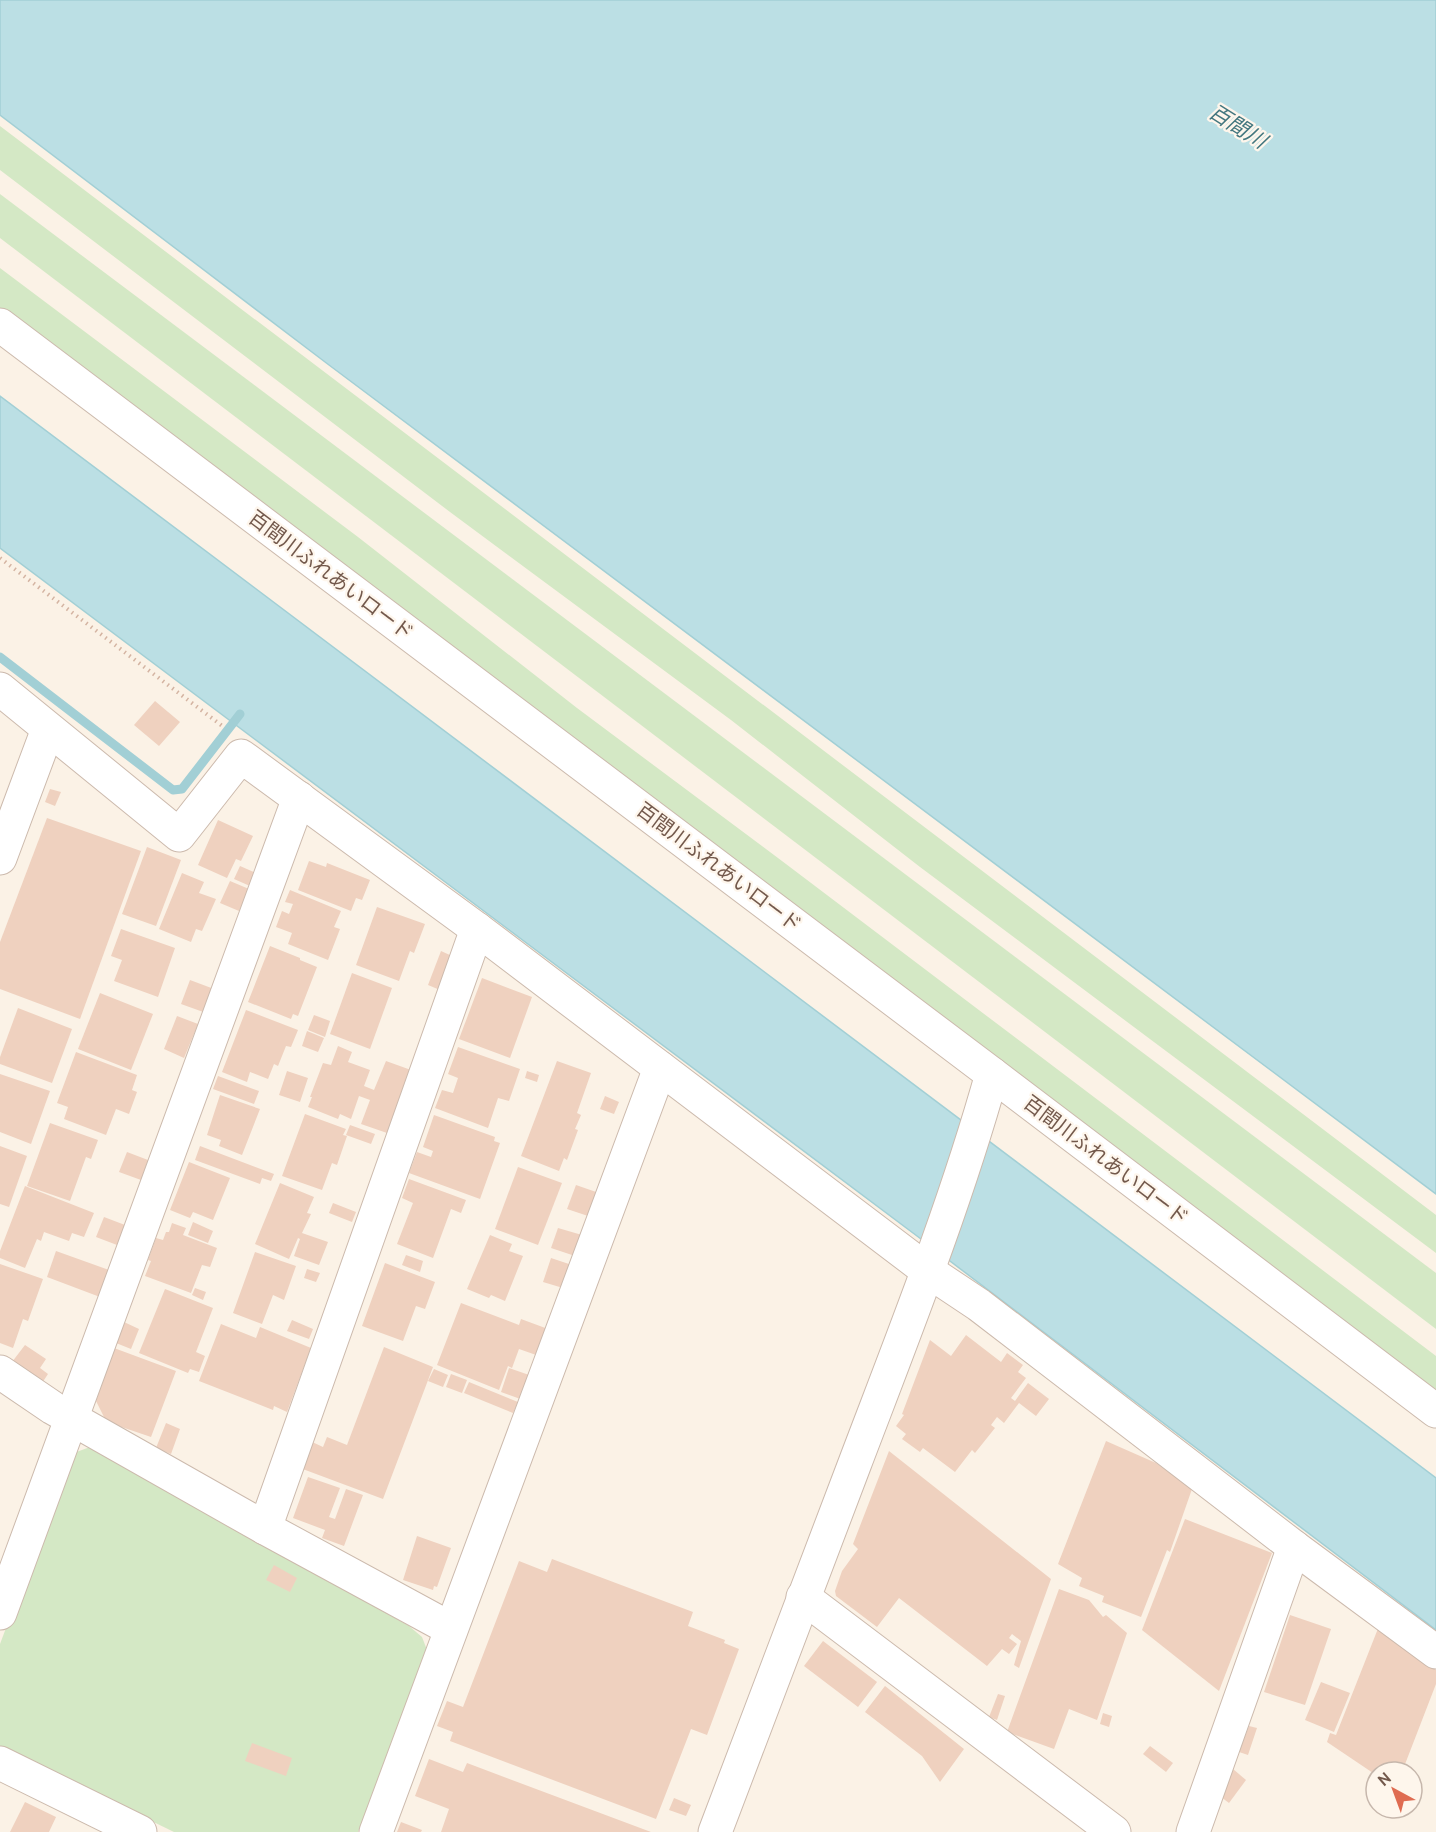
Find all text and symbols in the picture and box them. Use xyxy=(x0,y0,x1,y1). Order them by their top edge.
water label: 百間川 xyxy=(1205,99,1273,154)
street label: 百間川ふれあいロード xyxy=(244,505,418,645)
street label: 百間川ふれあいロード xyxy=(632,797,806,937)
street label: 百間川ふれあいロード xyxy=(1019,1090,1193,1230)
north arrow xyxy=(1364,1760,1424,1820)
text: N xyxy=(1374,1768,1395,1790)

